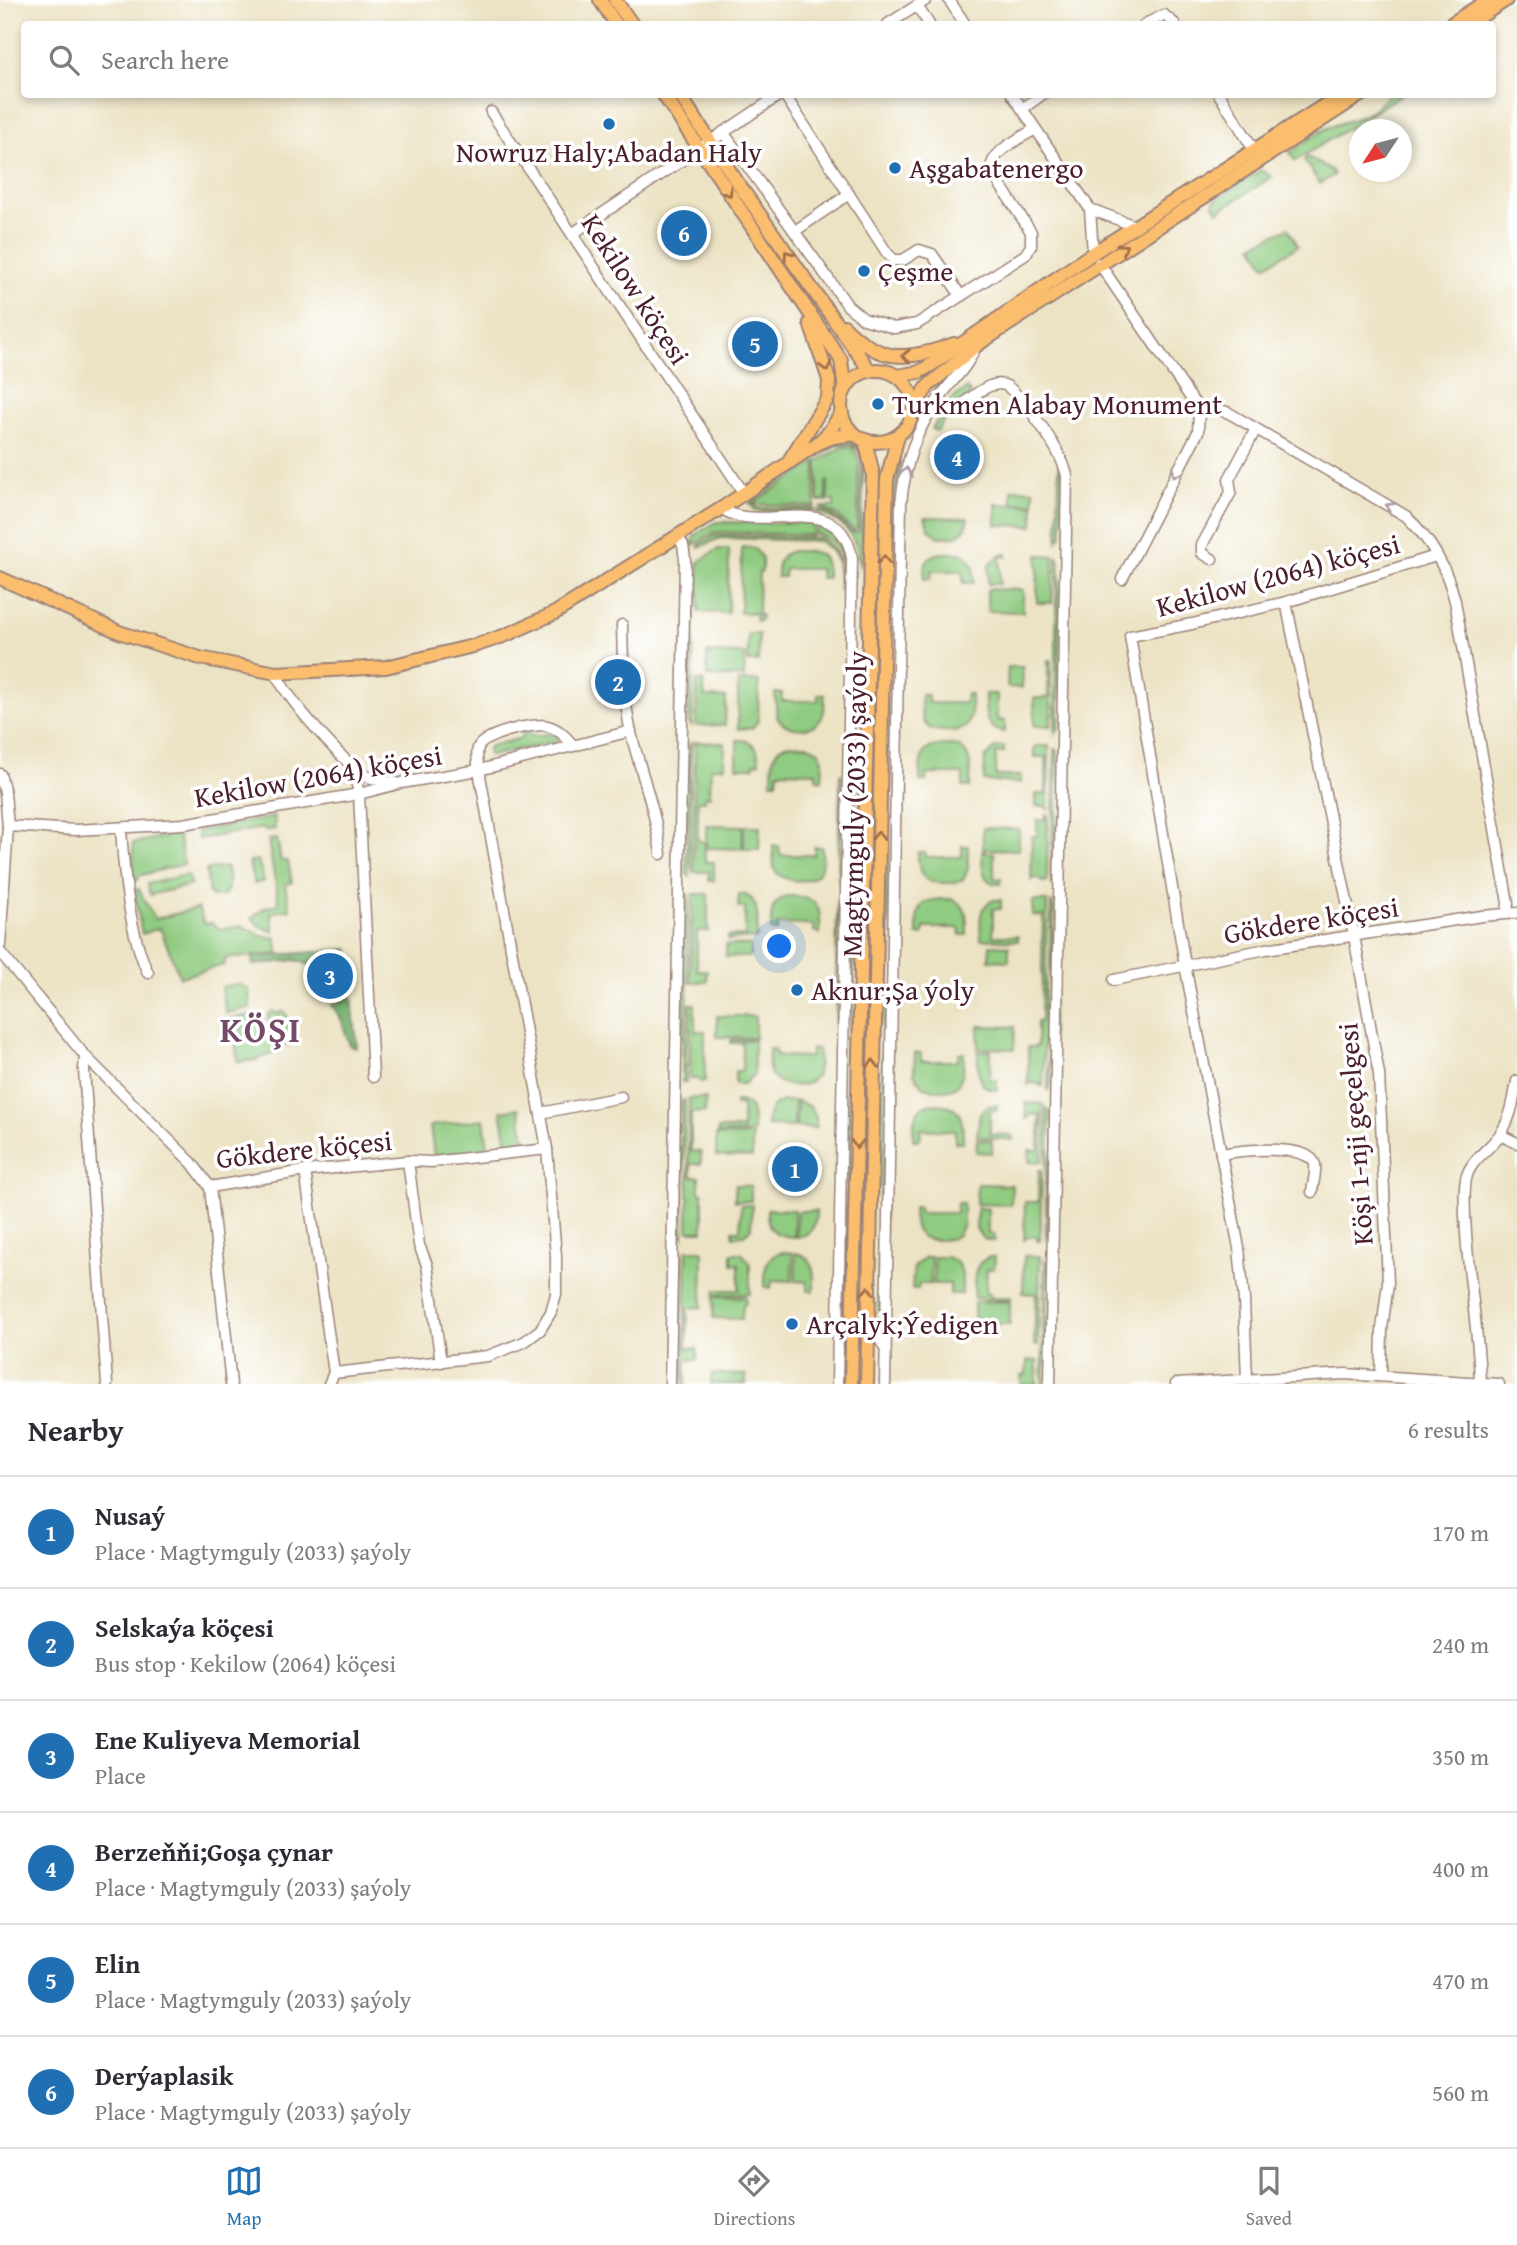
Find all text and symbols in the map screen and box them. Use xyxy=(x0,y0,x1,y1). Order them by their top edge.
search box xyxy=(21,21,1496,98)
text: Search here xyxy=(101,40,229,79)
icon: search xyxy=(45,41,83,79)
marker: Nowruz Haly;Abadan Haly xyxy=(601,116,617,132)
north arrow xyxy=(1349,119,1412,182)
place label: Nowruz Haly;Abadan Haly xyxy=(456,131,762,172)
place label: Aşgabatenergo xyxy=(909,147,1084,188)
marker: Aşgabatenergo xyxy=(887,160,903,176)
one-way arrow xyxy=(720,184,732,197)
street label: Kekilow köçesi xyxy=(572,205,701,372)
pin: 6 xyxy=(661,207,707,259)
one-way arrow xyxy=(1115,244,1128,257)
one-way arrow xyxy=(783,250,796,263)
place label: Çeşme xyxy=(878,250,953,291)
marker: Çeşme xyxy=(856,263,872,279)
pin: 5 xyxy=(732,318,778,370)
one-way arrow xyxy=(900,348,911,364)
one-way arrow xyxy=(817,361,832,373)
place label: Turkmen Alabay Monument xyxy=(892,383,1222,424)
marker: Turkmen Alabay Monument xyxy=(870,396,886,412)
pin: 4 xyxy=(934,431,980,483)
one-way arrow xyxy=(1171,465,1184,478)
one-way arrow xyxy=(897,466,912,478)
one-way arrow xyxy=(1385,502,1398,515)
street label: Kekilow (2064) köçesi xyxy=(1151,522,1404,627)
one-way arrow xyxy=(877,554,892,565)
street label: Magtymguly (2033) şaýoly xyxy=(830,650,877,958)
pin: 2 xyxy=(595,656,641,708)
street label: Kekilow (2064) köçesi xyxy=(191,734,445,817)
one-way arrow xyxy=(870,831,886,841)
street label: Gökdere köçesi xyxy=(1221,885,1401,954)
your location xyxy=(762,929,796,963)
pin: 3 xyxy=(307,950,353,1002)
place label: Aknur;Şa ýoly xyxy=(811,969,975,1010)
marker: Aknur;Şa ýoly xyxy=(789,982,805,998)
district label: KÖŞI xyxy=(220,1004,302,1055)
street label: Köşi 1-nji geçelgesi xyxy=(1326,1021,1383,1247)
one-way arrow xyxy=(865,1058,881,1069)
street label: Gökdere köçesi xyxy=(214,1119,394,1178)
one-way arrow xyxy=(849,1139,865,1150)
pin: 1 xyxy=(772,1143,818,1195)
one-way arrow xyxy=(861,1286,876,1297)
place label: Arçalyk;Ýedigen xyxy=(806,1303,999,1344)
marker: Arçalyk;Ýedigen xyxy=(784,1316,800,1332)
text: Nearby xyxy=(28,1408,124,1452)
text: 6 results xyxy=(1408,1413,1489,1446)
text: Nusaý xyxy=(95,1496,165,1535)
text: 1 xyxy=(45,1516,57,1549)
text: 170 m xyxy=(1432,1516,1489,1549)
text: Place · Magtymguly (2033) şaýoly xyxy=(95,1535,411,1568)
text: Selskaýa köçesi xyxy=(95,1608,274,1647)
text: 2 xyxy=(45,1628,57,1661)
text: 240 m xyxy=(1432,1628,1489,1661)
text: Bus stop · Kekilow (2064) köçesi xyxy=(95,1647,396,1680)
text: Ene Kuliyeva Memorial xyxy=(95,1720,360,1759)
text: 3 xyxy=(45,1740,57,1773)
text: 350 m xyxy=(1432,1740,1489,1773)
text: Place xyxy=(95,1759,146,1792)
text: Berzeňňi;Goşa çynar xyxy=(95,1832,333,1871)
text: 4 xyxy=(45,1852,57,1885)
text: 400 m xyxy=(1432,1852,1489,1885)
text: Place · Magtymguly (2033) şaýoly xyxy=(95,1871,411,1904)
text: Elin xyxy=(95,1944,140,1983)
text: 5 xyxy=(45,1964,57,1997)
text: 470 m xyxy=(1432,1964,1489,1997)
text: Place · Magtymguly (2033) şaýoly xyxy=(95,1983,411,2016)
text: Derýaplasik xyxy=(95,2056,234,2095)
text: 6 xyxy=(45,2076,57,2109)
text: 560 m xyxy=(1432,2076,1489,2109)
text: Place · Magtymguly (2033) şaýoly xyxy=(95,2095,411,2128)
tab: Map xyxy=(225,2162,263,2232)
tab: Directions xyxy=(714,2162,795,2232)
tab: Saved xyxy=(1246,2162,1292,2232)

